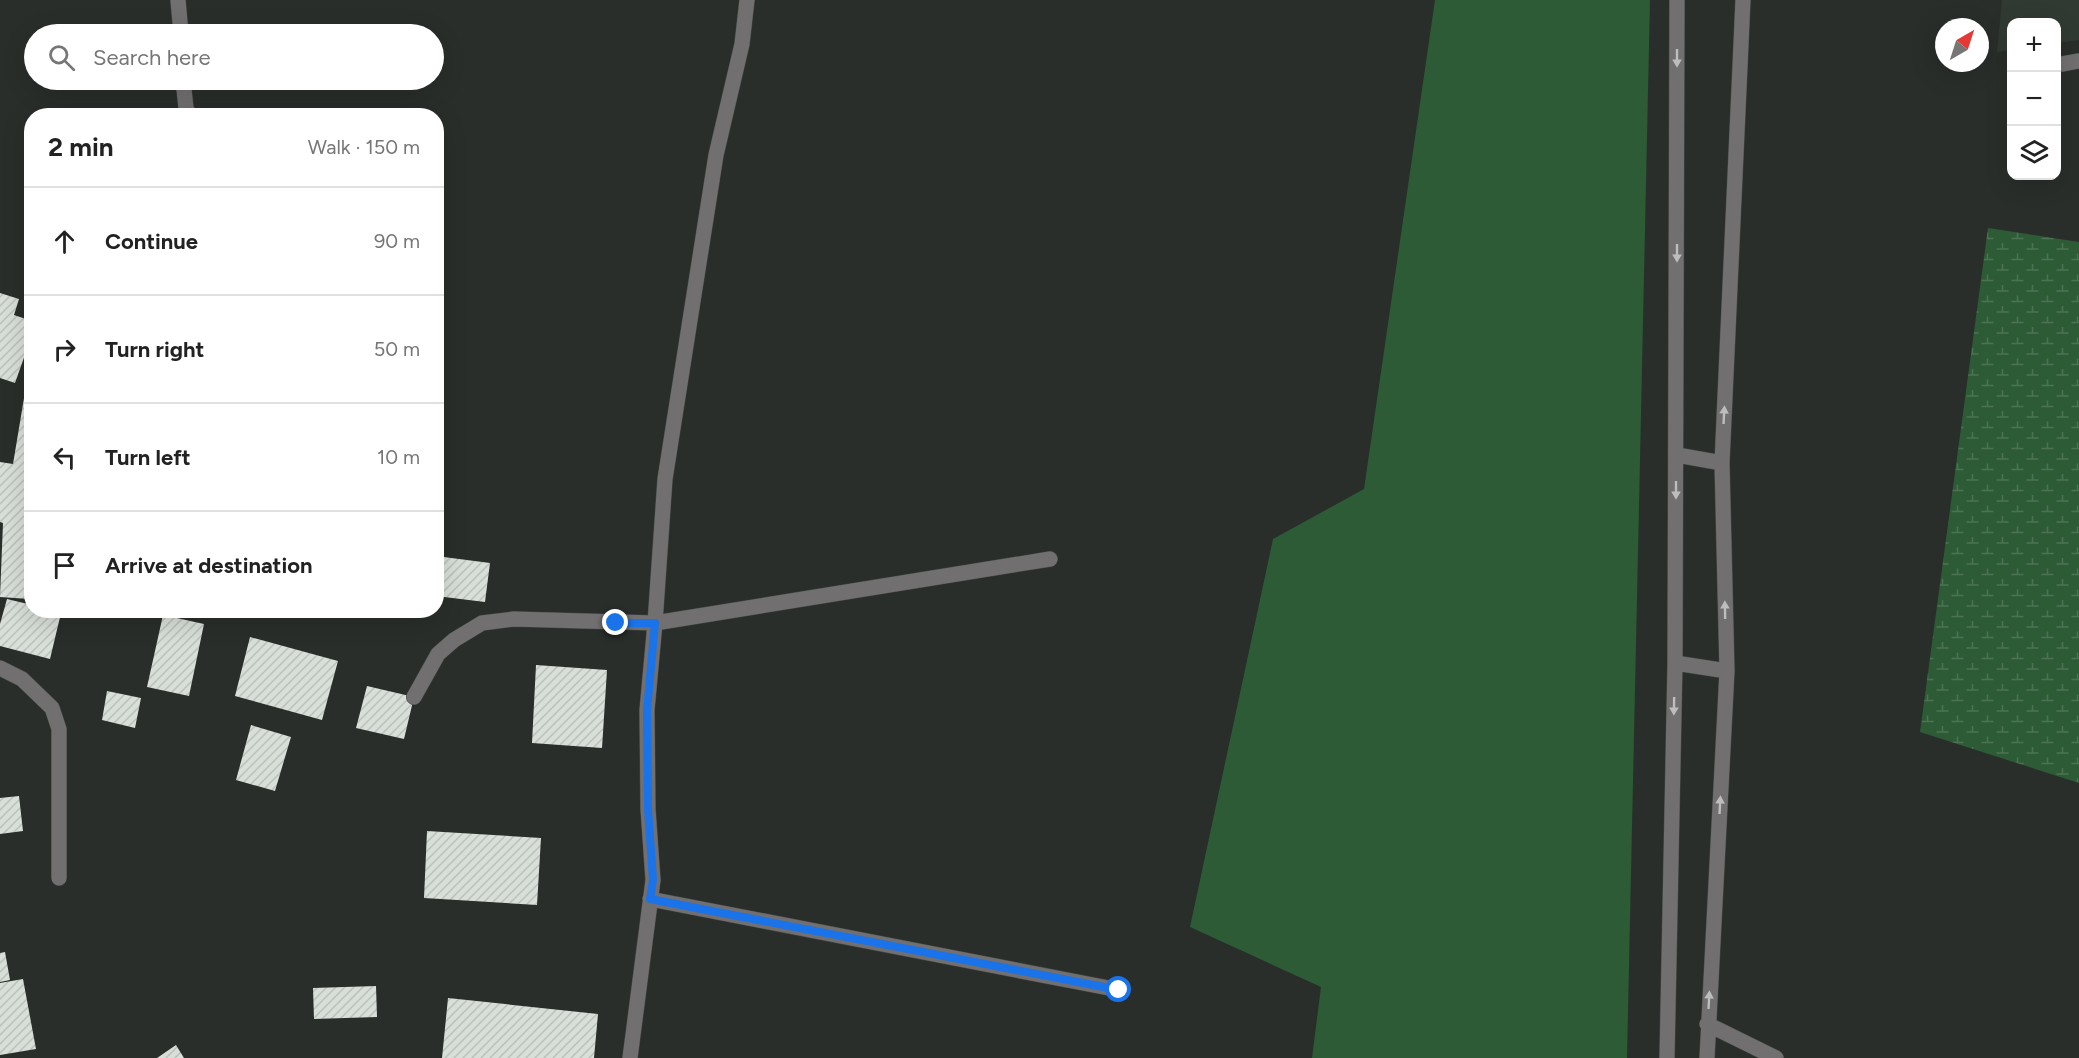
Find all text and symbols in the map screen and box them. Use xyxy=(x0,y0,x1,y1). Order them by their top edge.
north arrow xyxy=(1935,18,1989,72)
map controls xyxy=(2007,18,2061,180)
button: + xyxy=(2007,18,2061,72)
search box xyxy=(24,24,444,90)
icon: search xyxy=(45,41,78,74)
text: Search here xyxy=(93,44,211,71)
one-way arrow xyxy=(1672,49,1682,68)
button: − xyxy=(2007,72,2061,126)
button: layers xyxy=(2007,126,2061,180)
text: 2 min xyxy=(48,131,114,163)
text: Walk · 150 m xyxy=(308,135,420,159)
icon: ahead xyxy=(48,225,81,258)
text: Continue xyxy=(105,228,198,255)
text: 90 m xyxy=(374,229,420,253)
one-way arrow xyxy=(1672,244,1682,263)
icon: right xyxy=(48,333,81,366)
text: Turn right xyxy=(105,336,204,363)
text: 50 m xyxy=(374,337,420,361)
one-way arrow xyxy=(1720,406,1729,425)
icon: left xyxy=(48,441,81,474)
text: Turn left xyxy=(105,444,191,471)
text: 10 m xyxy=(377,445,420,469)
one-way arrow xyxy=(1671,481,1681,500)
icon: arrive xyxy=(48,549,81,582)
text: Arrive at destination xyxy=(105,552,313,579)
one-way arrow xyxy=(1721,601,1730,620)
route end xyxy=(602,609,628,635)
one-way arrow xyxy=(1669,697,1679,716)
one-way arrow xyxy=(1715,795,1724,814)
route start xyxy=(1105,976,1131,1002)
one-way arrow xyxy=(1704,990,1713,1009)

